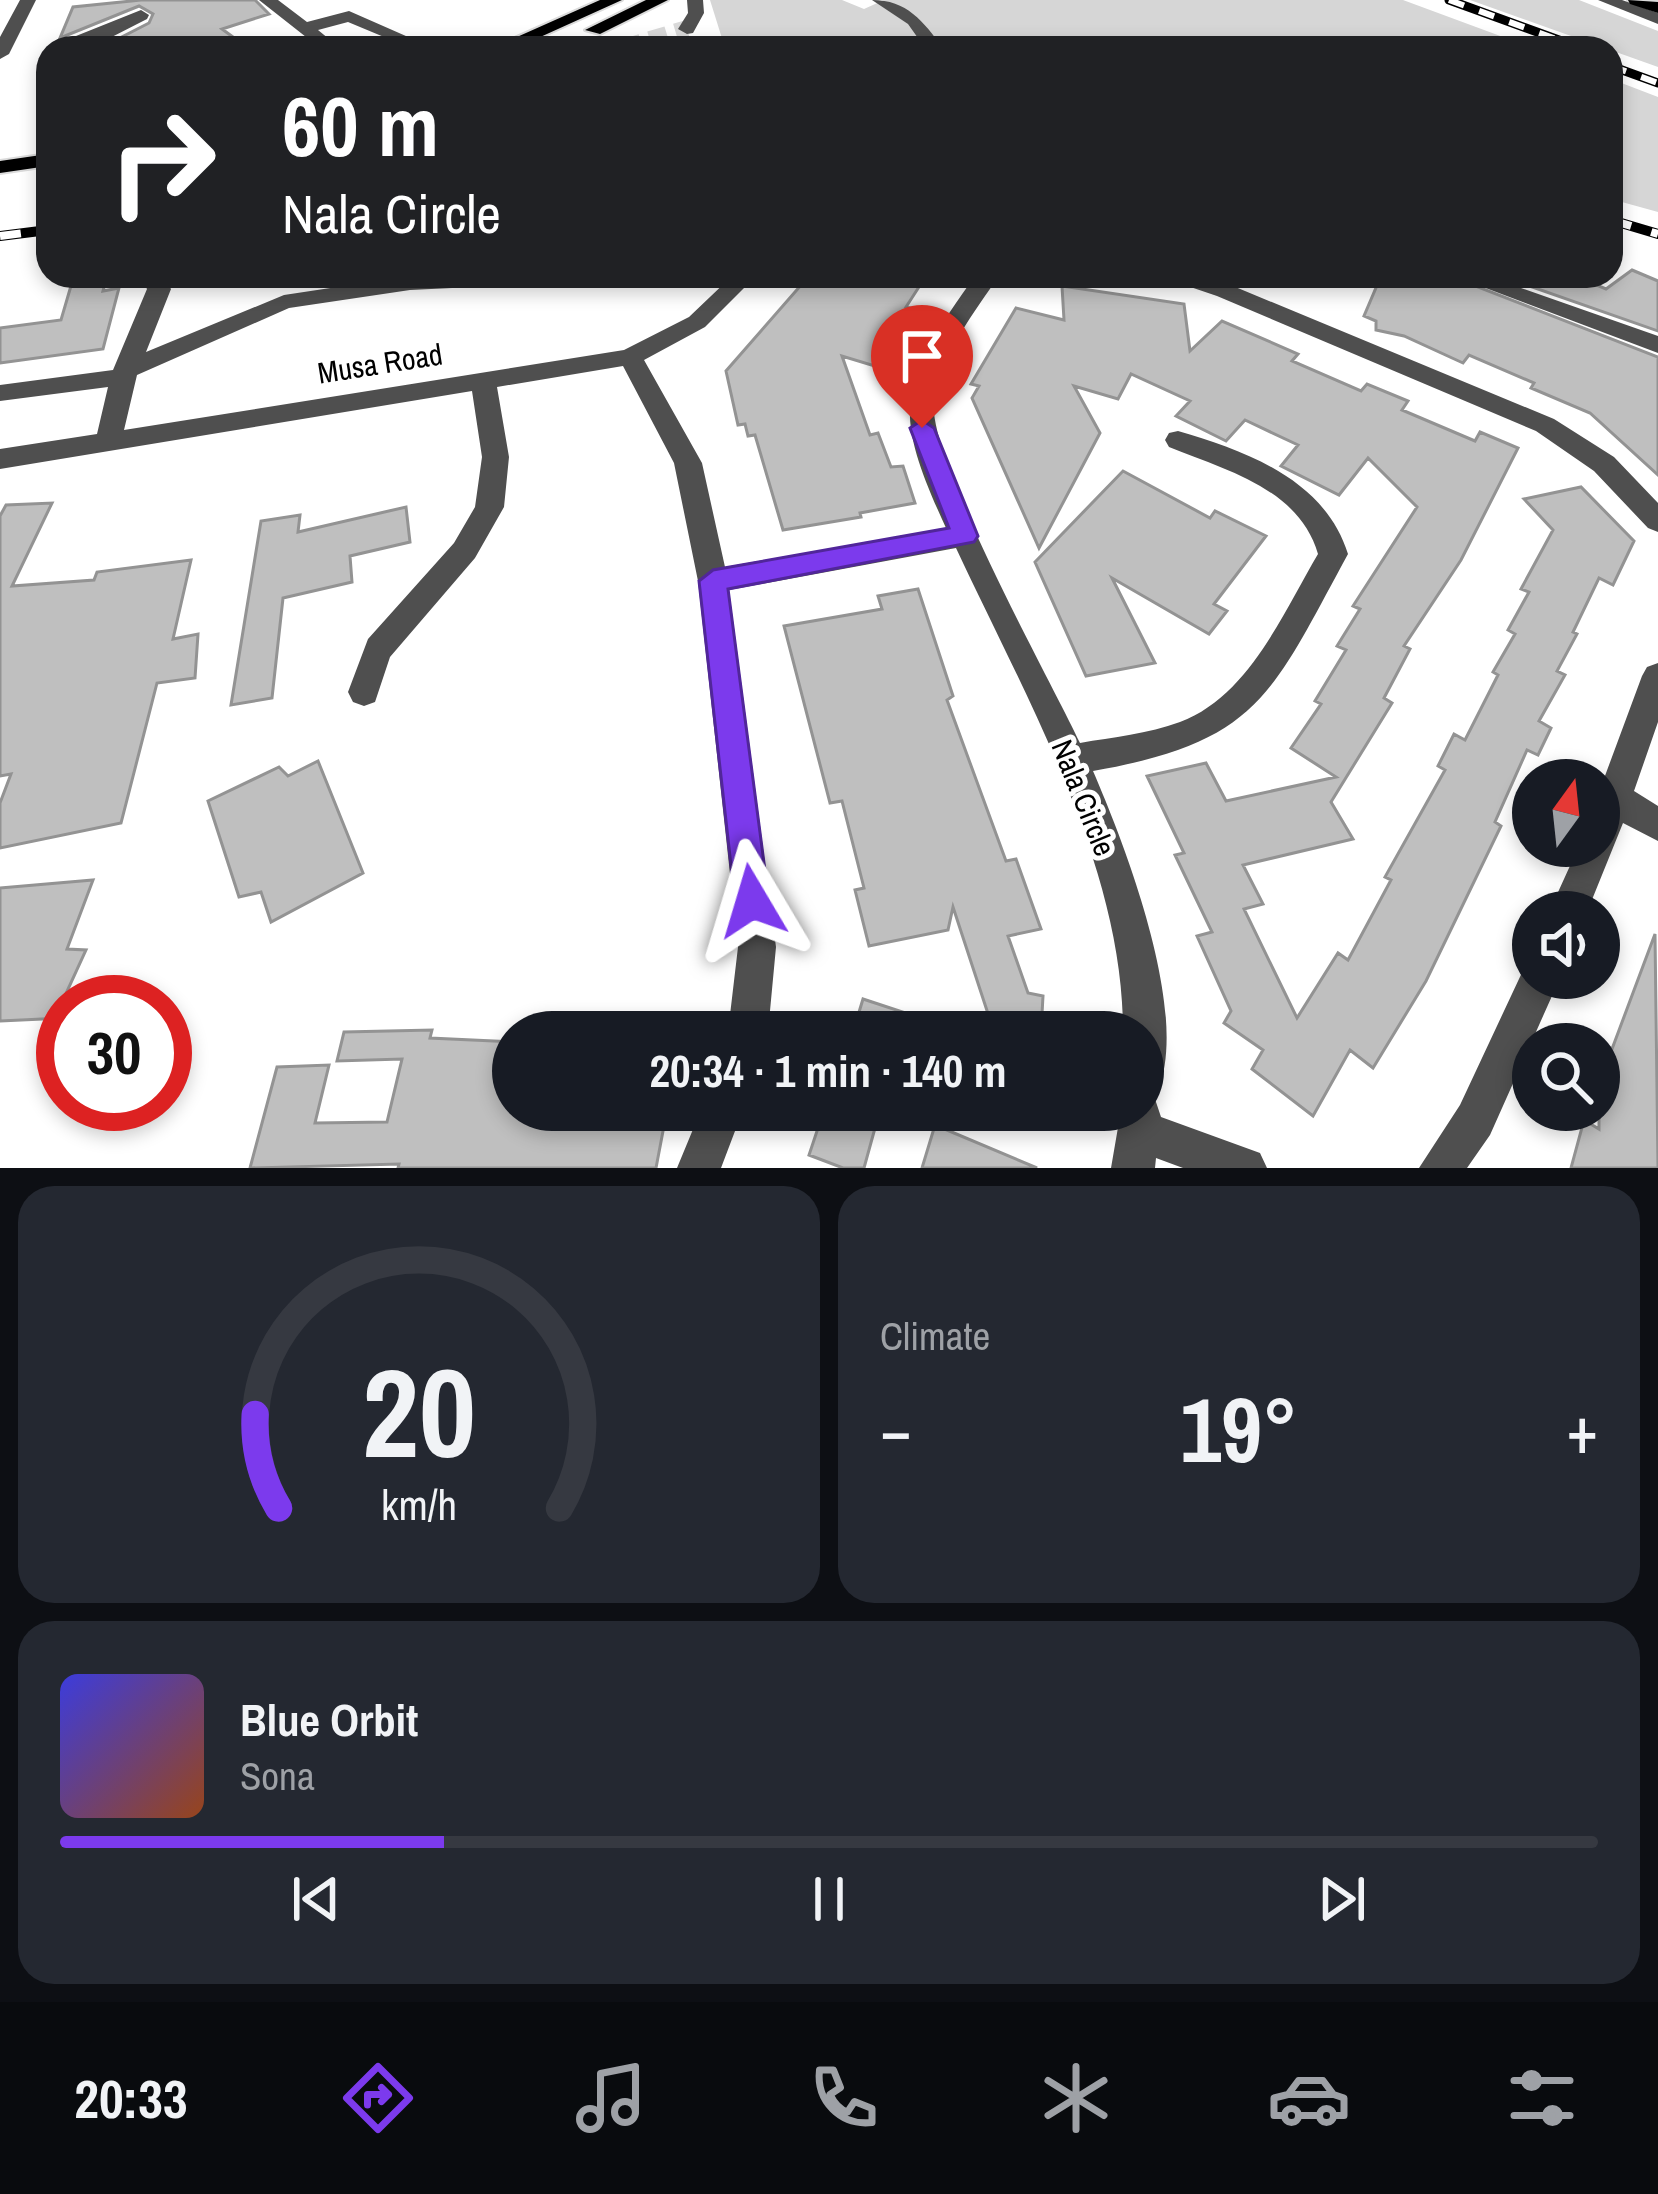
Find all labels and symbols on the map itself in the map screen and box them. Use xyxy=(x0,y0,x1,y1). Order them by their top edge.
pin xyxy=(871,305,973,428)
street label: Musa Road xyxy=(315,333,445,393)
street label: Nala Circle xyxy=(1043,734,1125,862)
north arrow xyxy=(1512,759,1620,867)
position arrow xyxy=(689,838,815,964)
speed limit sign: 30 xyxy=(36,975,192,1131)

